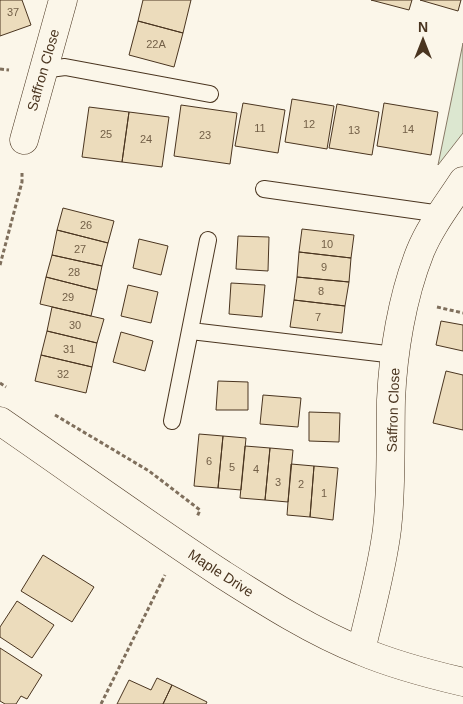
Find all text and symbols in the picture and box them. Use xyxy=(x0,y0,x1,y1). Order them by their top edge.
house number: 37 xyxy=(7,6,19,18)
north arrow xyxy=(398,15,448,65)
text: N xyxy=(418,19,428,35)
street label: Saffron Close xyxy=(24,27,62,113)
house number: 22A xyxy=(146,38,166,50)
house number: 12 xyxy=(303,118,315,130)
house number: 11 xyxy=(254,122,266,134)
house number: 14 xyxy=(402,123,414,135)
house number: 13 xyxy=(348,124,360,136)
house number: 25 xyxy=(100,128,112,140)
house number: 23 xyxy=(199,129,211,141)
house number: 24 xyxy=(140,133,152,145)
house number: 26 xyxy=(80,219,92,231)
house number: 10 xyxy=(321,238,333,250)
house number: 27 xyxy=(74,243,86,255)
house number: 9 xyxy=(321,261,327,273)
house number: 28 xyxy=(68,266,80,278)
house number: 8 xyxy=(318,285,324,297)
house number: 29 xyxy=(62,291,74,303)
house number: 7 xyxy=(315,311,321,323)
house number: 30 xyxy=(69,319,81,331)
house number: 31 xyxy=(63,343,75,355)
street label: Saffron Close xyxy=(384,367,402,453)
house number: 32 xyxy=(57,368,69,380)
house number: 6 xyxy=(206,455,212,467)
house number: 5 xyxy=(229,461,235,473)
house number: 4 xyxy=(253,463,259,475)
house number: 3 xyxy=(275,476,281,488)
house number: 2 xyxy=(298,478,304,490)
house number: 1 xyxy=(321,487,327,499)
street label: Maple Drive xyxy=(185,546,257,600)

